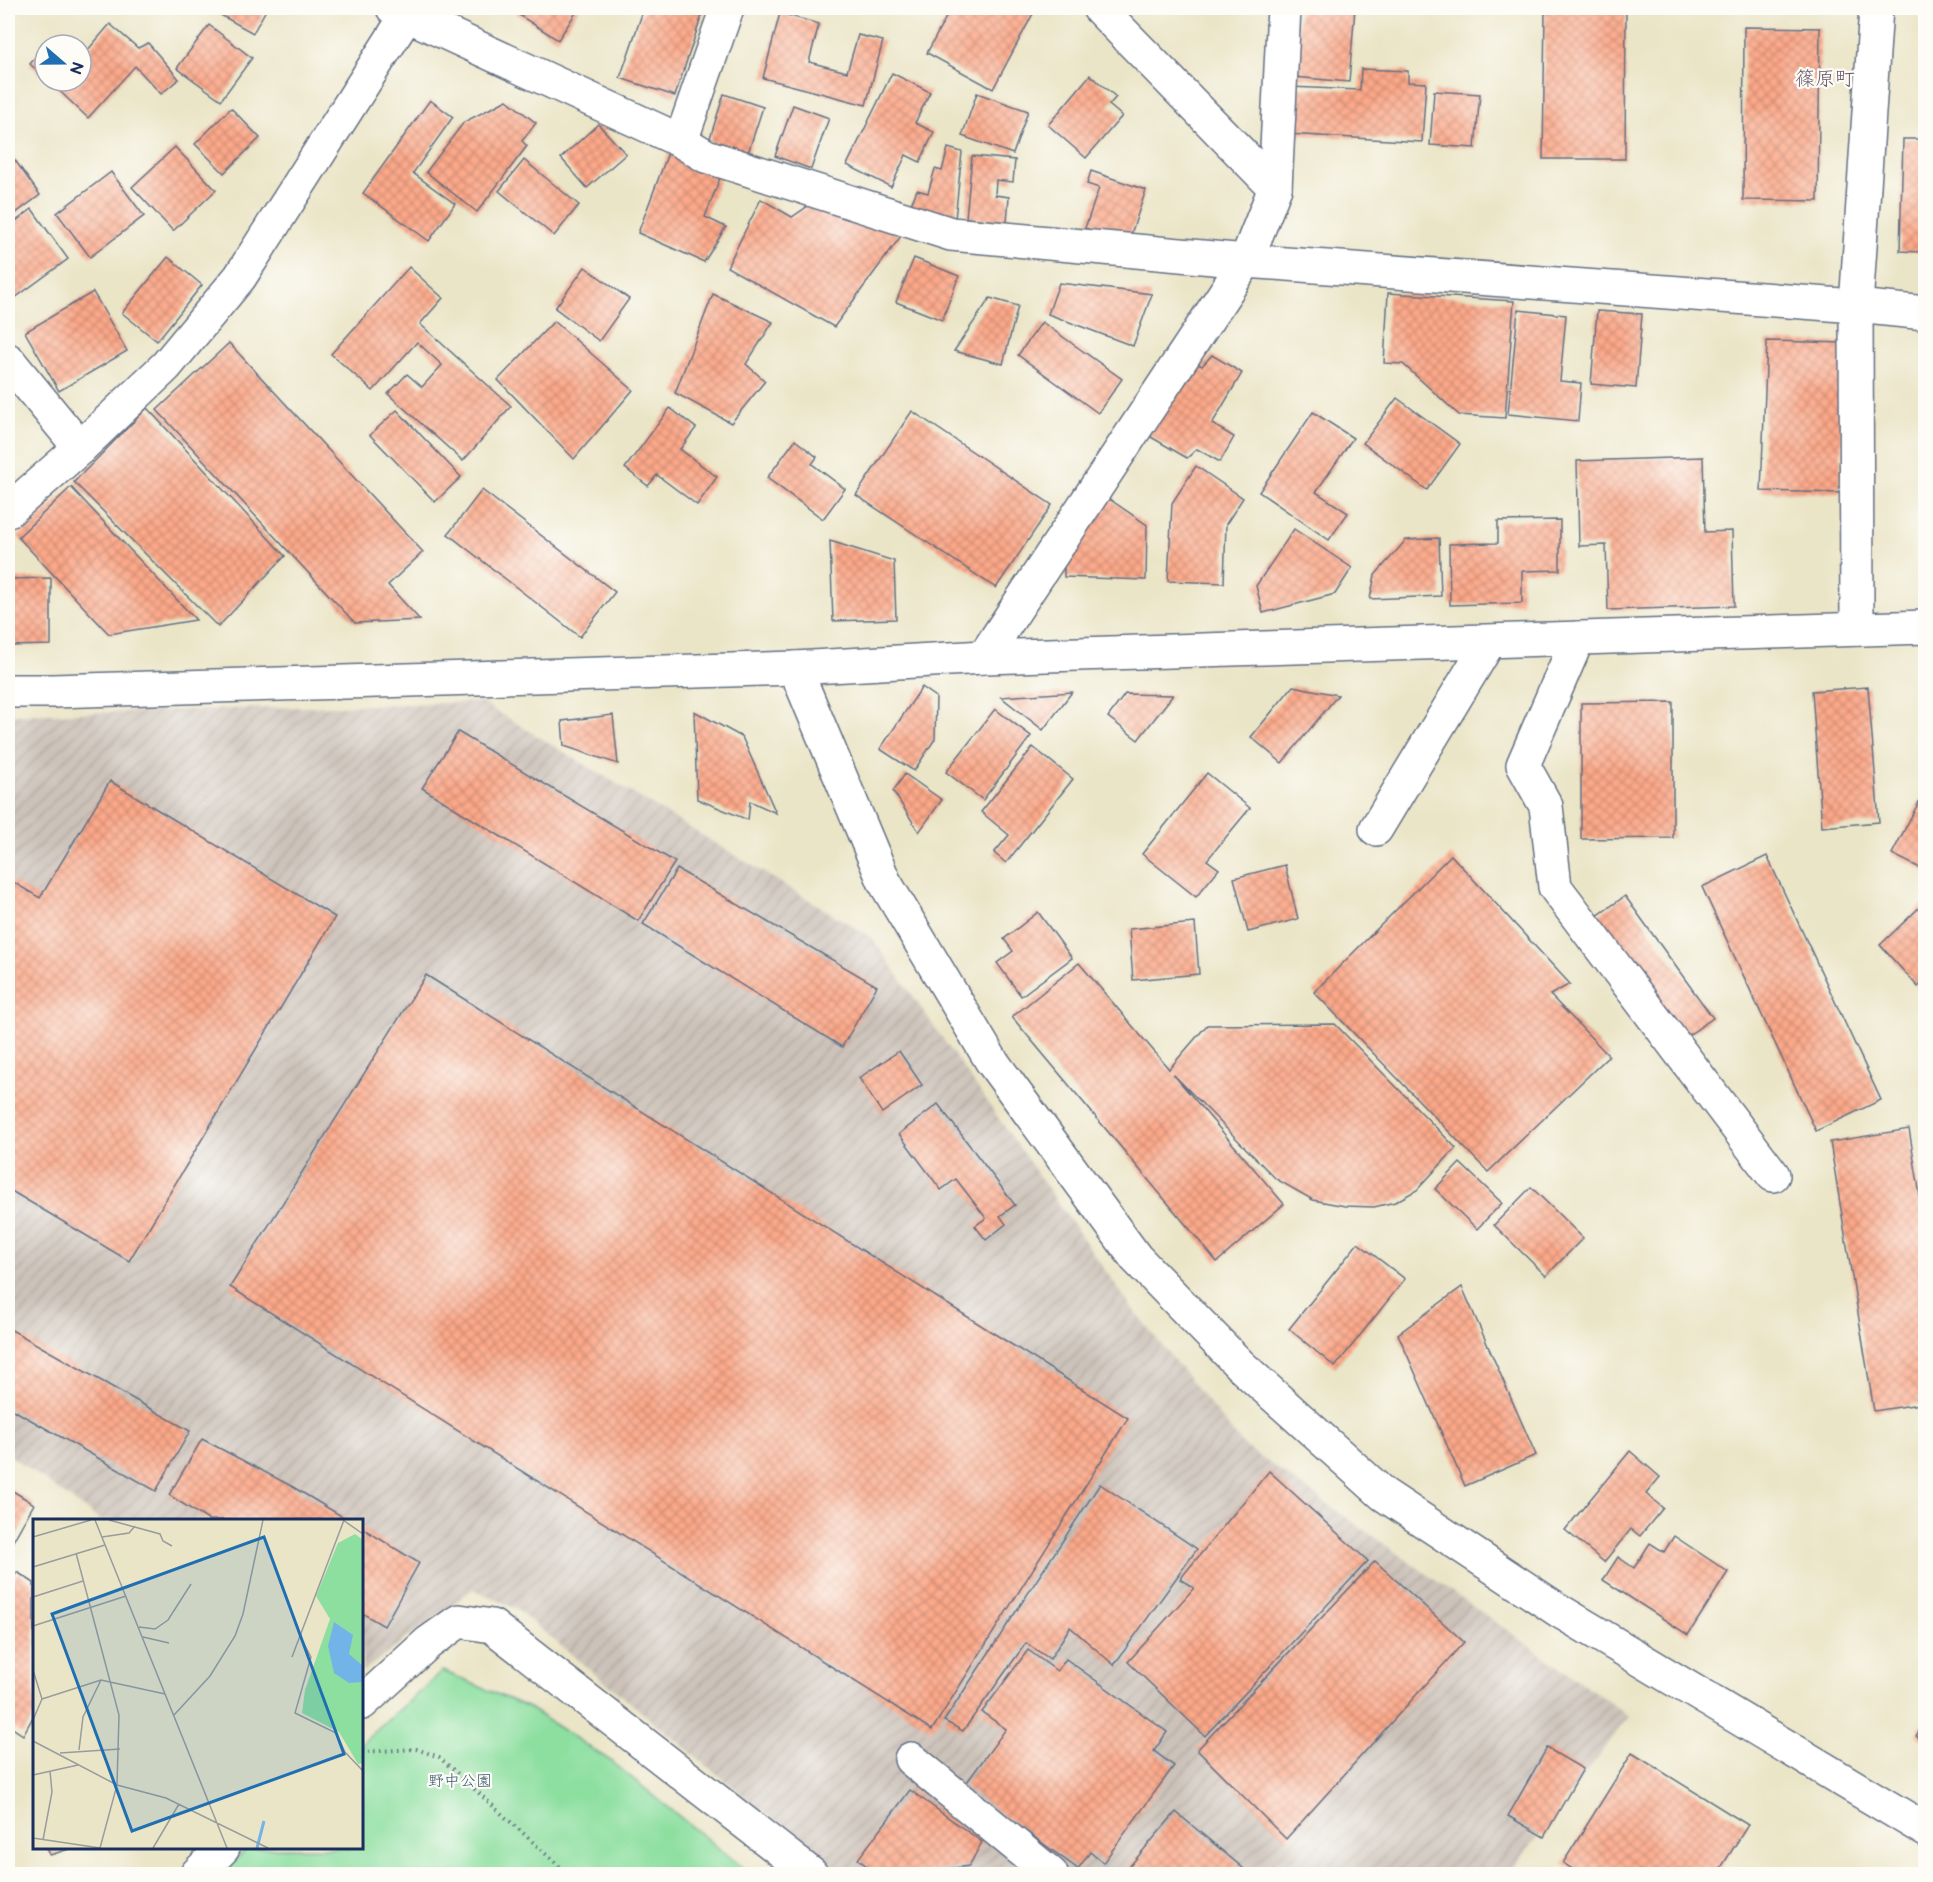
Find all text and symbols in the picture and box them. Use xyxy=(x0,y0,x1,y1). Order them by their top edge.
north arrow xyxy=(33,33,93,93)
text: N xyxy=(65,59,87,77)
district label: 篠原町 xyxy=(1795,67,1855,91)
inset map xyxy=(33,1519,363,1849)
park label: 野中公園 xyxy=(428,1772,492,1791)

